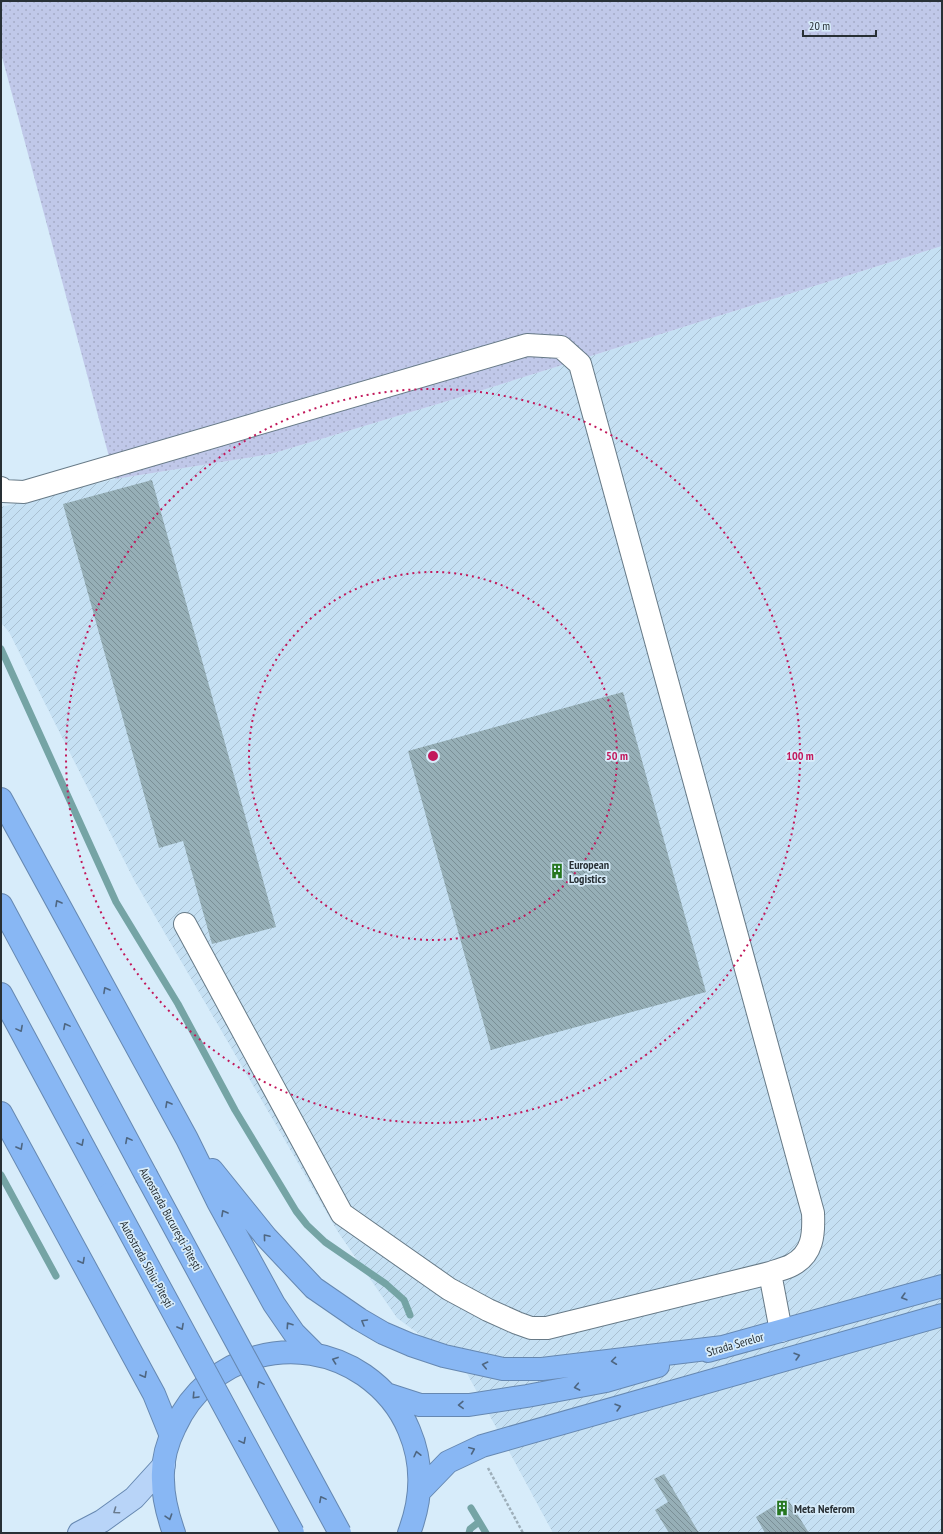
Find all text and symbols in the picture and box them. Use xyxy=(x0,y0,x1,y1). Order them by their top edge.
scale bar xyxy=(803,12,876,38)
text: 20 m xyxy=(809,18,830,33)
text: 50 m xyxy=(606,748,628,763)
text: 100 m xyxy=(786,748,814,763)
centre of rings xyxy=(426,749,440,763)
place label: European Logistics xyxy=(569,857,609,886)
building icon: European Logistics xyxy=(548,862,566,880)
one-way arrow xyxy=(56,900,63,907)
one-way arrow xyxy=(103,987,110,994)
one-way arrow xyxy=(64,1023,71,1030)
one-way arrow xyxy=(15,1024,22,1032)
one-way arrow xyxy=(165,1101,173,1109)
one-way arrow xyxy=(125,1137,133,1144)
one-way arrow xyxy=(77,1139,84,1146)
one-way arrow xyxy=(15,1143,22,1150)
street label: Autostrada București-Pitești xyxy=(136,1165,206,1273)
one-way arrow xyxy=(221,1210,228,1217)
street label: Autostrada Sibiu-Pitești xyxy=(117,1218,177,1310)
one-way arrow xyxy=(264,1234,271,1242)
one-way arrow xyxy=(77,1257,84,1264)
one-way arrow xyxy=(901,1292,908,1300)
one-way arrow xyxy=(360,1319,368,1326)
one-way arrow xyxy=(177,1323,184,1330)
one-way arrow xyxy=(287,1323,294,1330)
street label: Strada Serelor xyxy=(705,1329,766,1359)
one-way arrow xyxy=(794,1353,801,1361)
one-way arrow xyxy=(611,1356,617,1365)
one-way arrow xyxy=(332,1357,339,1365)
one-way arrow xyxy=(482,1362,488,1370)
one-way arrow xyxy=(139,1371,147,1379)
one-way arrow xyxy=(258,1381,265,1388)
one-way arrow xyxy=(574,1382,580,1390)
one-way arrow xyxy=(192,1391,199,1399)
one-way arrow xyxy=(458,1401,464,1409)
one-way arrow xyxy=(614,1403,621,1412)
one-way arrow xyxy=(239,1437,246,1444)
one-way arrow xyxy=(468,1447,475,1455)
one-way arrow xyxy=(413,1451,421,1457)
one-way arrow xyxy=(319,1495,327,1503)
building icon: Meta Neferom xyxy=(773,1499,791,1517)
place label: Meta Neferom xyxy=(794,1501,855,1516)
one-way arrow xyxy=(113,1506,120,1513)
one-way arrow xyxy=(164,1514,173,1521)

